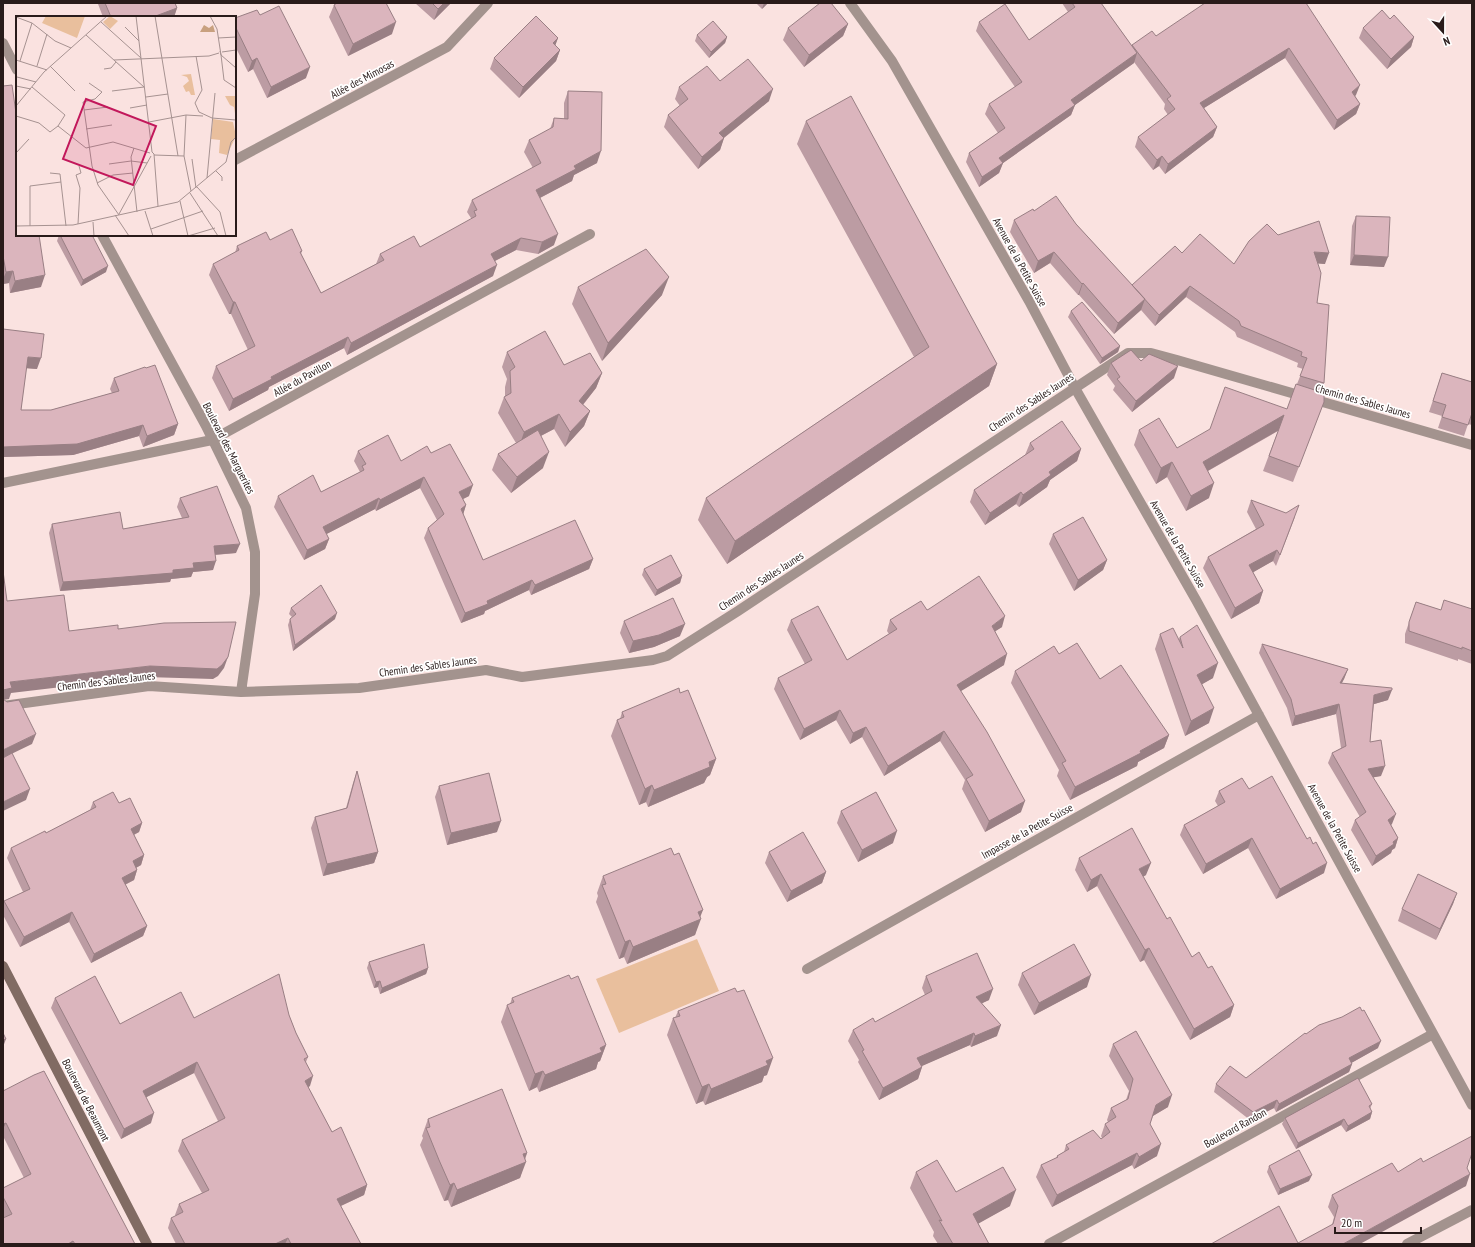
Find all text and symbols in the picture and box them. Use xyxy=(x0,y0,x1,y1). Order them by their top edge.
north arrow xyxy=(1423,12,1463,52)
inset map xyxy=(16,16,236,236)
text: N xyxy=(1441,34,1452,49)
street label: Allée des Mimosas xyxy=(328,56,397,102)
street label: Avenue de la Petite Suisse xyxy=(990,215,1050,309)
street label: Allée du Pavillon xyxy=(271,356,334,400)
street label: Chemin des Sables Jaunes xyxy=(986,369,1076,435)
street label: Chemin des Sables Jaunes xyxy=(1314,381,1413,421)
street label: Boulevard des Marguerites xyxy=(200,400,258,496)
street label: Avenue de la Petite Suisse xyxy=(1147,497,1209,591)
street label: Chemin des Sables Jaunes xyxy=(716,548,806,614)
street label: Chemin des Sables Jaunes xyxy=(378,652,478,680)
street label: Chemin des Sables Jaunes xyxy=(56,668,156,694)
street label: Avenue de la Petite Suisse xyxy=(1305,781,1365,875)
street label: Impasse de la Petite Suisse xyxy=(979,800,1076,862)
street label: Boulevard de Beaumont xyxy=(59,1056,113,1144)
street label: Boulevard Randon xyxy=(1201,1105,1269,1151)
scale bar xyxy=(1335,1209,1421,1235)
text: 20 m xyxy=(1341,1215,1362,1230)

